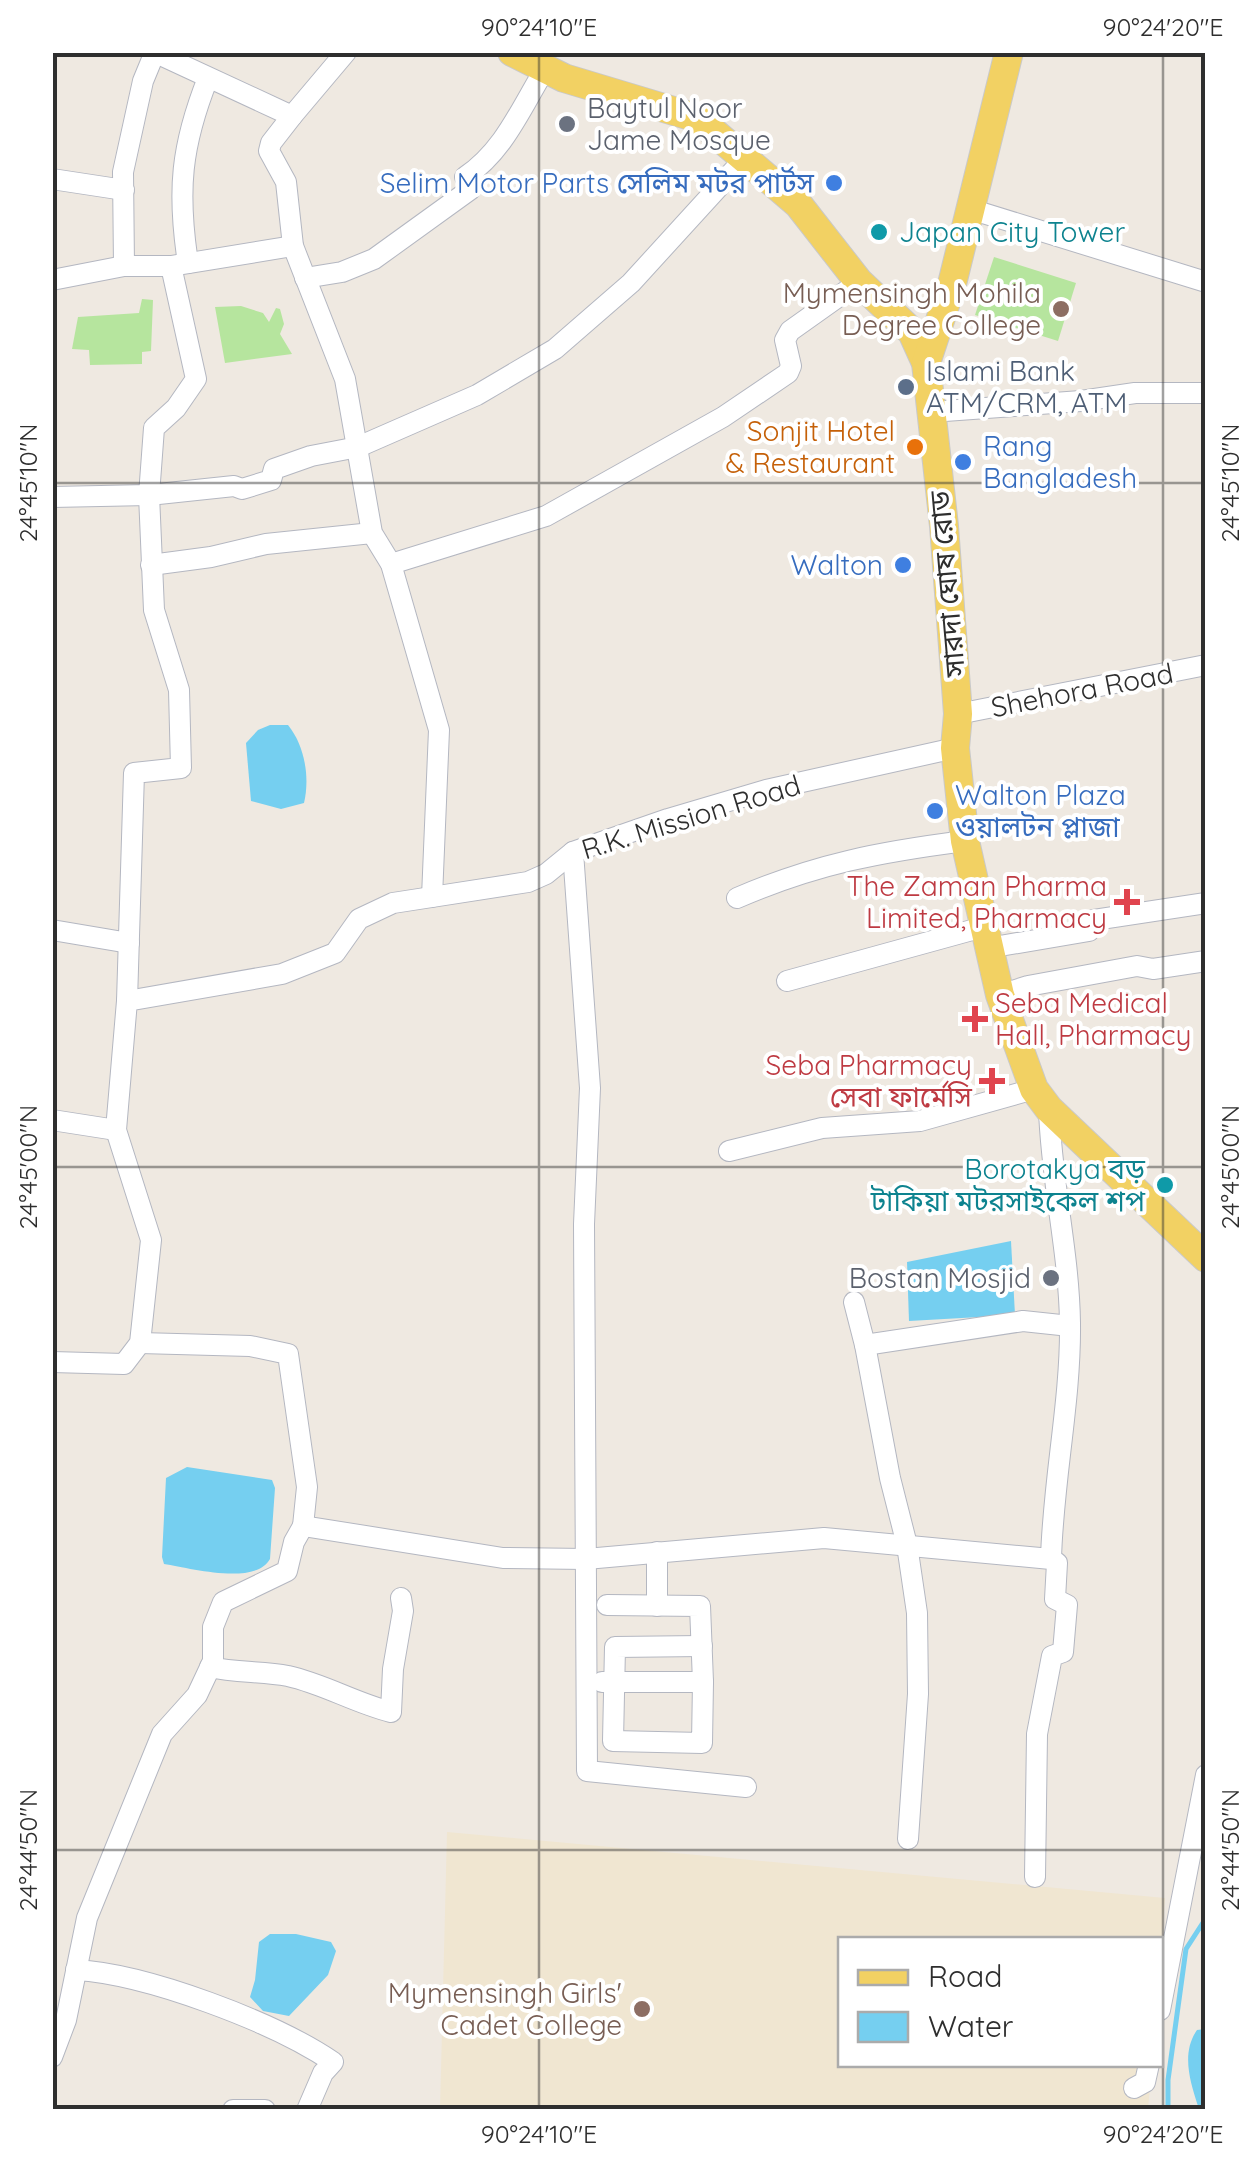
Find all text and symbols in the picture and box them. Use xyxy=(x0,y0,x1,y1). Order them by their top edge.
text: 90°24'10"E xyxy=(481,11,597,42)
text: 90°24'20"E xyxy=(1102,11,1224,42)
place label: Baytul Noor Jame Mosque xyxy=(587,90,771,157)
marker: Baytul Noor Jame Mosque xyxy=(556,113,578,135)
place label: Selim Motor Parts সেলিম মটর পার্টস xyxy=(380,165,815,200)
marker: Selim Motor Parts সেলিম মটর পার্টস xyxy=(823,172,845,194)
place label: Japan City Tower xyxy=(899,214,1125,249)
marker: Japan City Tower xyxy=(868,221,890,243)
place label: Mymensingh Mohila Degree College xyxy=(783,275,1041,342)
marker: Mymensingh Mohila Degree College xyxy=(1050,298,1072,320)
place label: Islami Bank ATM/CRM, ATM xyxy=(926,353,1127,420)
marker: Islami Bank ATM/CRM, ATM xyxy=(895,376,917,398)
place label: Sonjit Hotel & Restaurant xyxy=(726,413,895,480)
text: 24°45'10"N xyxy=(12,424,43,542)
text: 24°45'10"N xyxy=(1214,424,1245,542)
place label: Rang Bangladesh xyxy=(983,428,1137,495)
marker: Sonjit Hotel & Restaurant xyxy=(904,436,926,458)
marker: Rang Bangladesh xyxy=(952,451,974,473)
street label: সারদা ঘোষ রোড xyxy=(921,489,972,679)
place label: Walton xyxy=(790,547,883,582)
marker: Walton xyxy=(892,554,914,576)
street label: Shehora Road xyxy=(988,655,1176,724)
street label: R.K. Mission Road xyxy=(577,767,805,866)
place label: Walton Plaza ওয়ালটন প্লাজা xyxy=(955,777,1126,844)
marker: Walton Plaza ওয়ালটন প্লাজা xyxy=(924,800,946,822)
place label: The Zaman Pharma Limited, Pharmacy xyxy=(847,868,1107,935)
marker: The Zaman Pharma Limited, Pharmacy xyxy=(1116,891,1138,913)
place label: Seba Medical Hall, Pharmacy xyxy=(995,985,1191,1052)
marker: Seba Medical Hall, Pharmacy xyxy=(964,1008,986,1030)
place label: Seba Pharmacy সেবা ফার্মেসি xyxy=(766,1047,973,1114)
marker: Seba Pharmacy সেবা ফার্মেসি xyxy=(981,1070,1003,1092)
text: 24°45'00"N xyxy=(12,1105,43,1229)
text: 24°45'00"N xyxy=(1214,1105,1245,1229)
place label: Borotakya বড় টাকিয়া মটরসাইকেল শপ xyxy=(870,1151,1146,1218)
marker: Borotakya বড় টাকিয়া মটরসাইকেল শপ xyxy=(1154,1174,1176,1196)
place label: Bostan Mosjid xyxy=(849,1260,1031,1295)
marker: Bostan Mosjid xyxy=(1040,1267,1062,1289)
text: 24°44'50"N xyxy=(12,1789,43,1911)
text: 24°44'50"N xyxy=(1214,1789,1245,1911)
legend xyxy=(838,1937,1163,2067)
text: Road xyxy=(928,1957,1002,1995)
place label: Mymensingh Girls' Cadet College xyxy=(388,1975,622,2042)
marker: Mymensingh Girls' Cadet College xyxy=(631,1998,653,2020)
text: Water xyxy=(928,2007,1014,2045)
text: 90°24'10"E xyxy=(481,2118,597,2149)
text: 90°24'20"E xyxy=(1102,2118,1224,2149)

